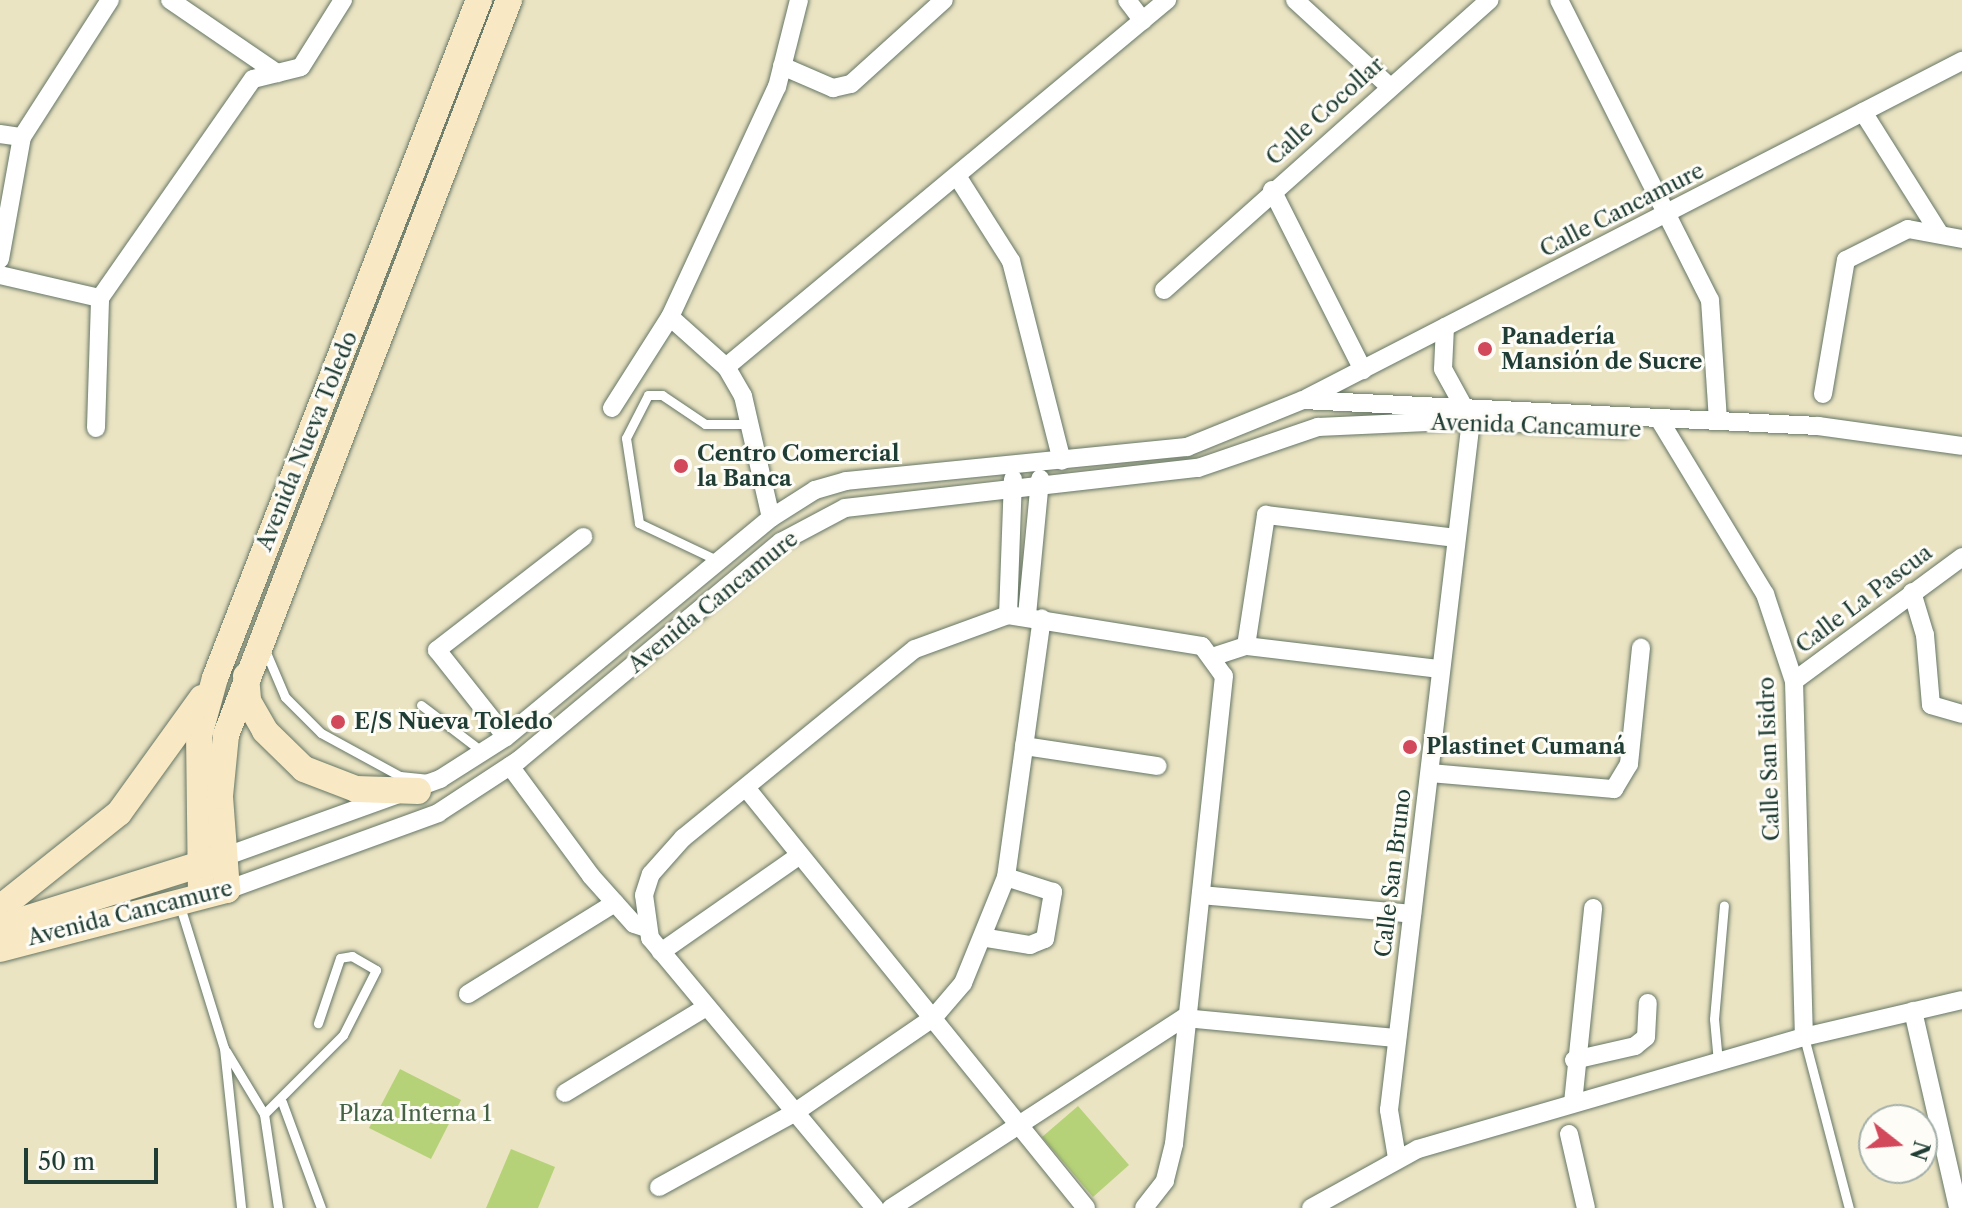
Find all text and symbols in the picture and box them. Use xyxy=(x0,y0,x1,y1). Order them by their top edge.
street label: Calle Cocollar xyxy=(1261,51,1389,171)
street label: Calle Cancamure xyxy=(1536,157,1708,263)
place label: Panadería Mansión de Sucre xyxy=(1501,323,1702,374)
street label: Avenida Nueva Toledo xyxy=(251,327,363,555)
marker: Panadería Mansión de Sucre xyxy=(1476,340,1494,358)
street label: Avenida Cancamure xyxy=(1430,409,1642,443)
place label: Centro Comercial la Banca xyxy=(697,440,899,492)
marker: Centro Comercial la Banca xyxy=(672,457,690,475)
street label: Avenida Cancamure xyxy=(623,525,803,679)
street label: Calle La Pascua xyxy=(1791,539,1937,659)
street label: Calle San Isidro xyxy=(1753,676,1785,842)
place label: E/S Nueva Toledo xyxy=(354,709,554,735)
marker: E/S Nueva Toledo xyxy=(329,713,347,731)
place label: Plastinet Cumaná xyxy=(1426,734,1626,760)
marker: Plastinet Cumaná xyxy=(1401,738,1419,756)
street label: Calle San Bruno xyxy=(1370,787,1416,959)
street label: Avenida Cancamure xyxy=(25,875,235,951)
park label: Plaza Interna 1 xyxy=(338,1101,492,1127)
north arrow xyxy=(1858,1104,1938,1184)
scale bar xyxy=(28,1132,162,1182)
text: N xyxy=(1904,1137,1935,1164)
text: 50 m xyxy=(38,1147,95,1176)

